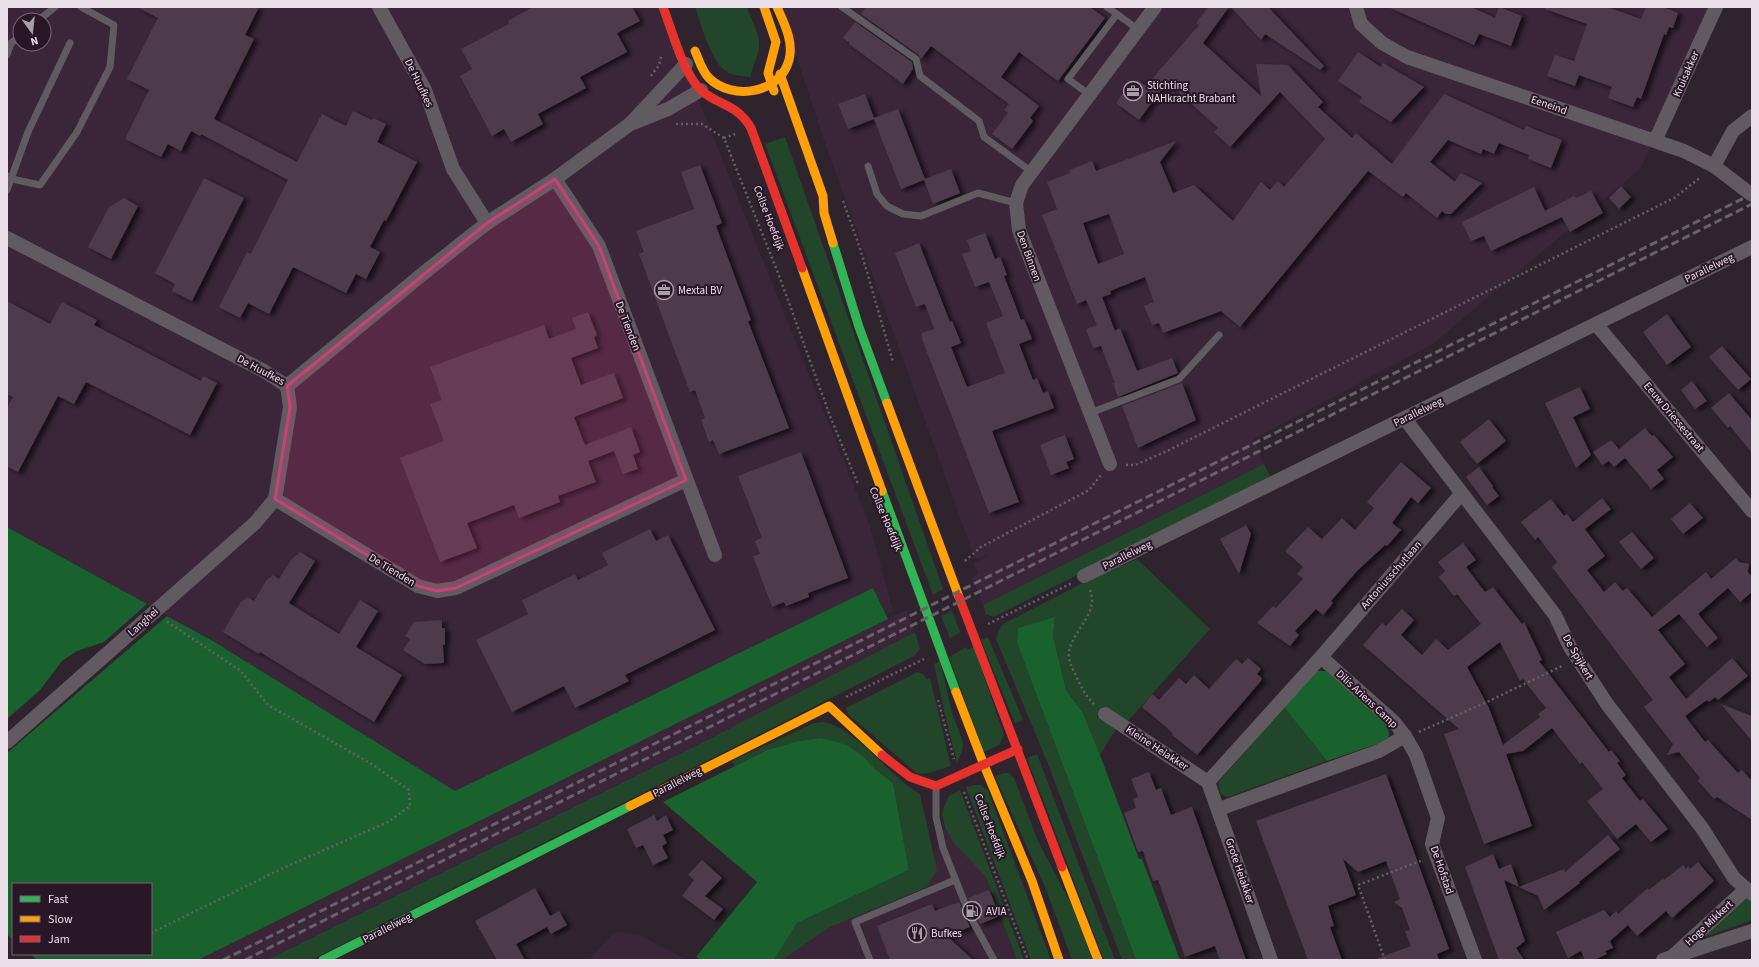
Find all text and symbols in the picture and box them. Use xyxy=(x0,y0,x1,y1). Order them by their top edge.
north arrow xyxy=(12,12,52,52)
text: N xyxy=(29,33,40,49)
street label: Kruisakker xyxy=(1669,48,1703,99)
street label: De Huufkes xyxy=(401,56,437,110)
place label: Stichting NAHkracht Brabant xyxy=(1147,78,1236,106)
office icon: Stichting NAHkracht Brabant xyxy=(1122,80,1144,102)
street label: Eeneind xyxy=(1529,92,1569,118)
street label: Collse Hoefdijk xyxy=(750,183,789,253)
street label: Den Binnen xyxy=(1013,228,1045,284)
street label: Parallelweg xyxy=(1682,249,1737,286)
office icon: Mextal BV xyxy=(653,279,675,301)
place label: Mextal BV xyxy=(678,283,722,298)
street label: De Tienden xyxy=(612,299,644,353)
street label: De Huufkes xyxy=(234,351,288,389)
street label: Eeuw Driessestraat xyxy=(1640,379,1708,455)
street label: Parallelweg xyxy=(1391,393,1446,430)
street label: Collse Hoefdijk xyxy=(866,484,907,554)
street label: Parallelweg xyxy=(1100,536,1155,573)
street label: Antoniusschutlaan xyxy=(1357,538,1425,612)
street label: De Tienden xyxy=(366,550,418,590)
street label: Langhei xyxy=(124,604,162,640)
street label: De Spijkert xyxy=(1559,632,1597,683)
street label: Dilis Ariens Camp xyxy=(1333,666,1401,732)
street label: Kleine Heiakker xyxy=(1123,722,1191,774)
street label: Parallelweg xyxy=(650,763,704,801)
street label: Collse Hoefdijk xyxy=(971,791,1010,861)
street label: Grote Heiakker xyxy=(1222,836,1258,906)
street label: De Hofstad xyxy=(1427,844,1457,896)
legend xyxy=(12,883,152,955)
text: Fast xyxy=(48,891,68,908)
street label: Hoge Mikkert xyxy=(1682,897,1736,949)
fuel station icon: AVIA xyxy=(961,900,983,922)
place label: AVIA xyxy=(986,904,1006,919)
street label: Parallelweg xyxy=(360,909,414,947)
text: Slow xyxy=(48,911,73,928)
restaurant icon: Bufkes xyxy=(906,922,928,944)
place label: Bufkes xyxy=(931,926,962,941)
text: Jam xyxy=(48,931,70,948)

